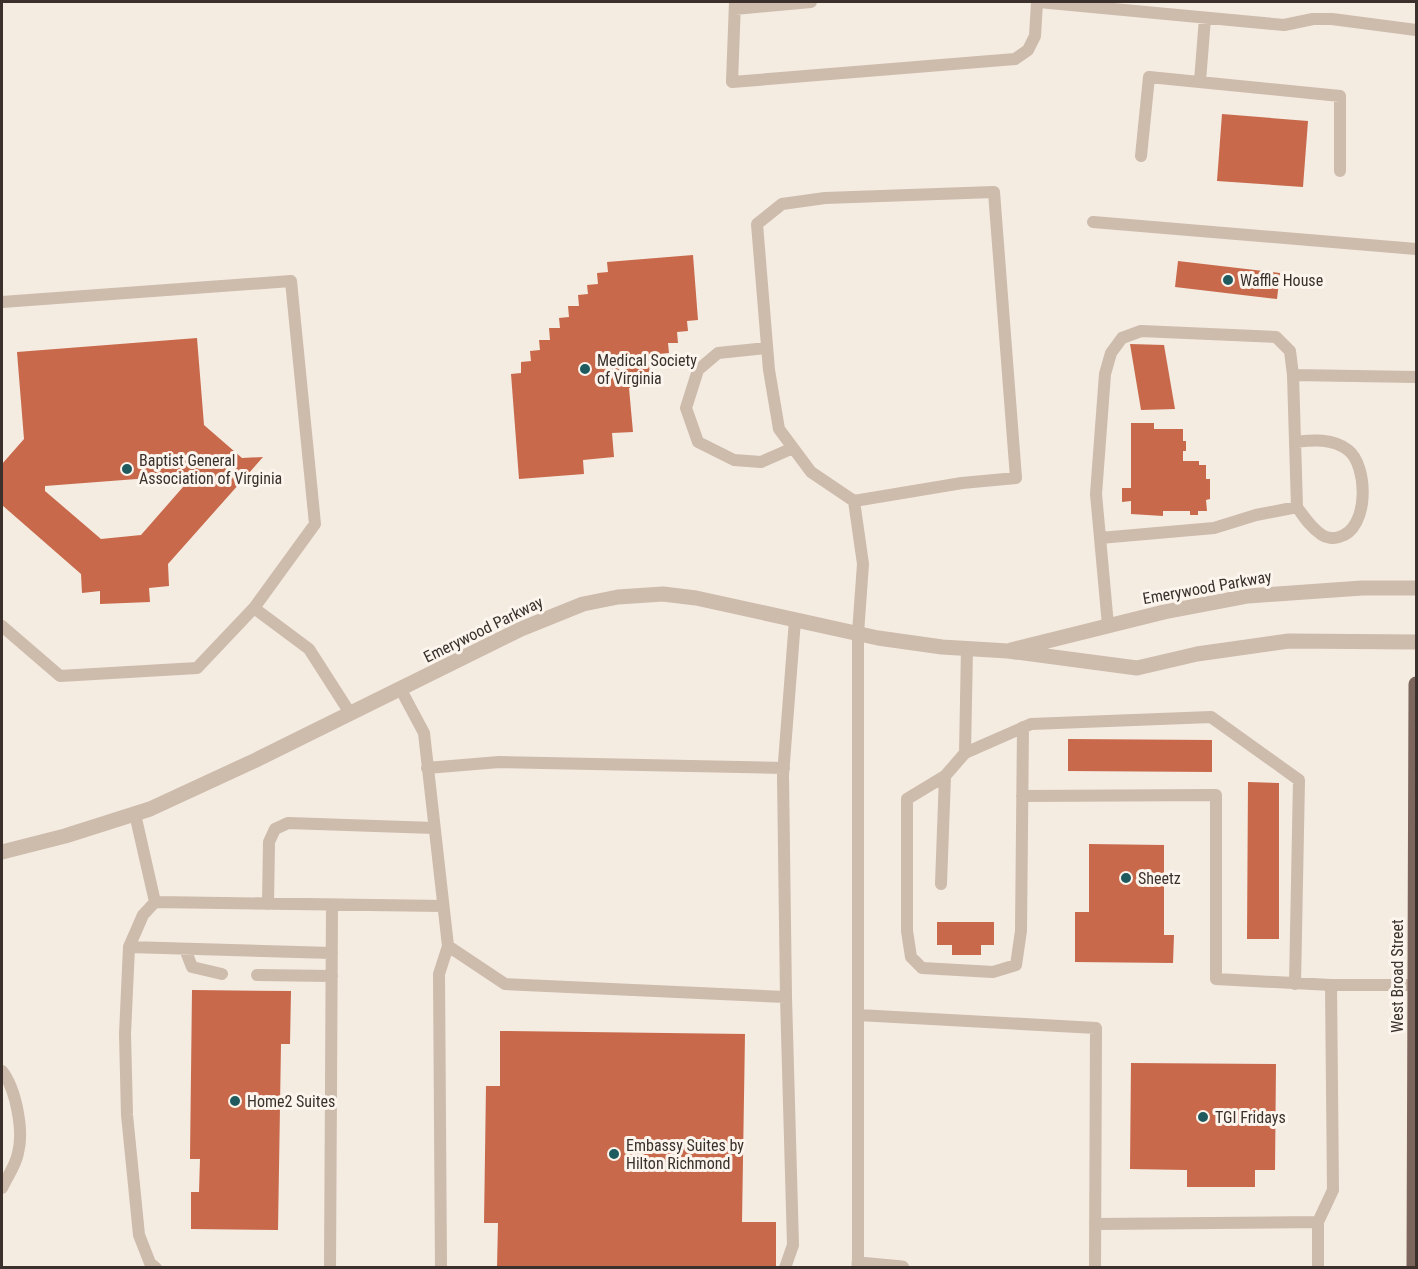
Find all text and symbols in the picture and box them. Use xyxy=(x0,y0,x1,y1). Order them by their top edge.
place label: Waffle House xyxy=(1240,271,1323,290)
marker: Waffle House xyxy=(1221,273,1235,287)
place label: Medical Society of Virginia xyxy=(597,351,697,388)
marker: Medical Society of Virginia xyxy=(578,362,592,376)
place label: Baptist General Association of Virginia xyxy=(139,451,282,488)
marker: Baptist General Association of Virginia xyxy=(120,462,134,476)
street label: Emerywood Parkway xyxy=(1141,567,1273,608)
street label: Emerywood Parkway xyxy=(420,592,546,667)
place label: Sheetz xyxy=(1138,869,1181,888)
marker: Sheetz xyxy=(1119,871,1133,885)
street label: West Broad Street xyxy=(1388,919,1407,1033)
place label: Home2 Suites xyxy=(247,1092,335,1111)
marker: Home2 Suites xyxy=(228,1094,242,1108)
place label: TGI Fridays xyxy=(1215,1108,1286,1127)
marker: TGI Fridays xyxy=(1196,1110,1210,1124)
place label: Embassy Suites by Hilton Richmond xyxy=(626,1136,744,1173)
marker: Embassy Suites by Hilton Richmond xyxy=(607,1147,621,1161)

